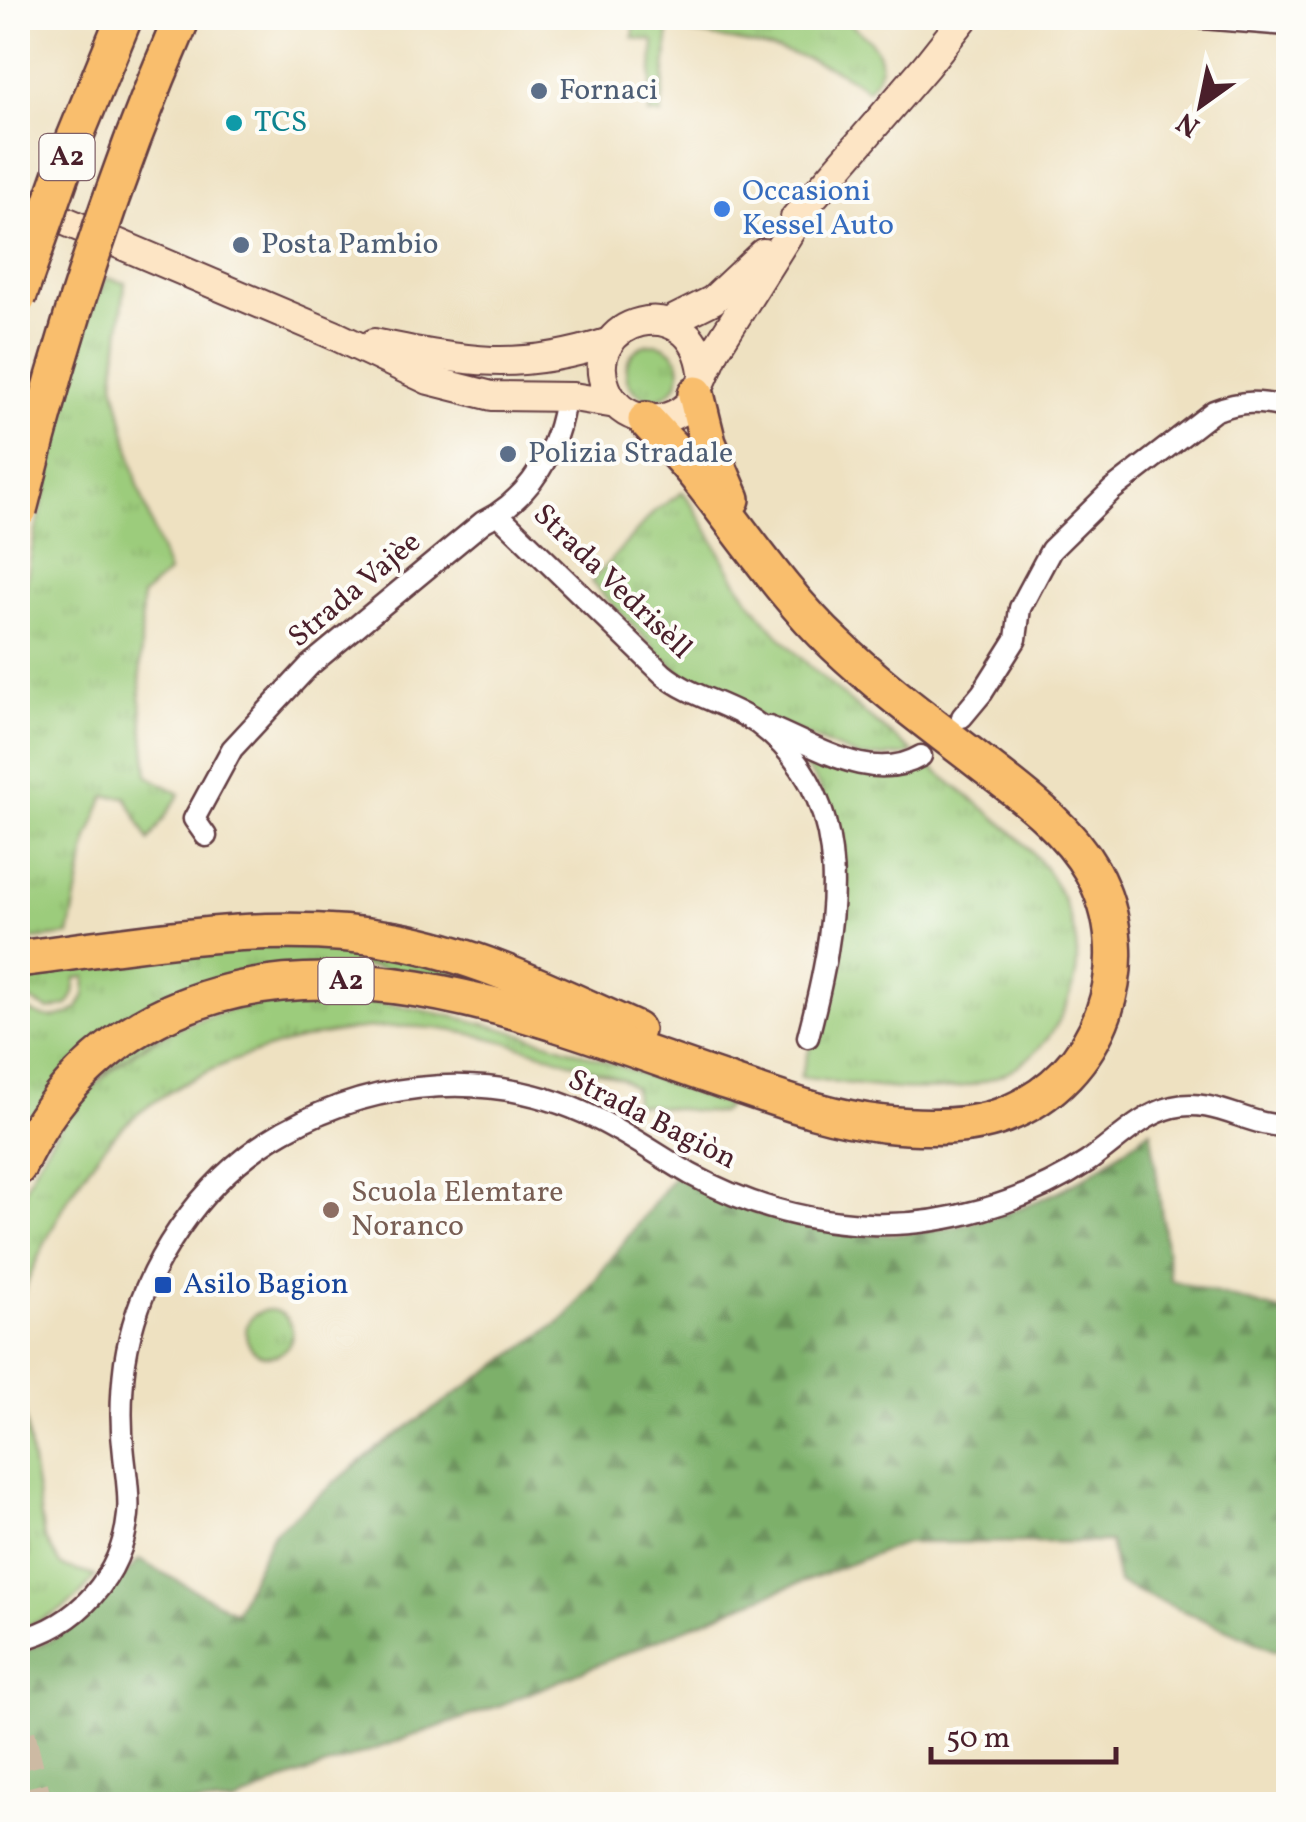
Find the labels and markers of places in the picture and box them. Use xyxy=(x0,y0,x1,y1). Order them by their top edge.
place label: Fornaci xyxy=(559,70,658,112)
marker: Fornaci xyxy=(528,80,550,102)
place label: TCS xyxy=(254,102,307,144)
marker: TCS xyxy=(223,112,245,134)
place label: Occasioni Kessel Auto xyxy=(742,171,894,247)
marker: Occasioni Kessel Auto xyxy=(711,198,733,220)
place label: Posta Pambio xyxy=(261,224,438,266)
marker: Posta Pambio xyxy=(230,234,252,256)
place label: Polizia Stradale xyxy=(528,433,733,475)
marker: Polizia Stradale xyxy=(497,443,519,465)
place label: Scuola Elemtare Noranco xyxy=(351,1172,564,1248)
marker: Scuola Elemtare Noranco xyxy=(320,1199,342,1221)
place label: Asilo Bagion xyxy=(183,1264,349,1306)
marker: Asilo Bagion xyxy=(152,1274,174,1296)

